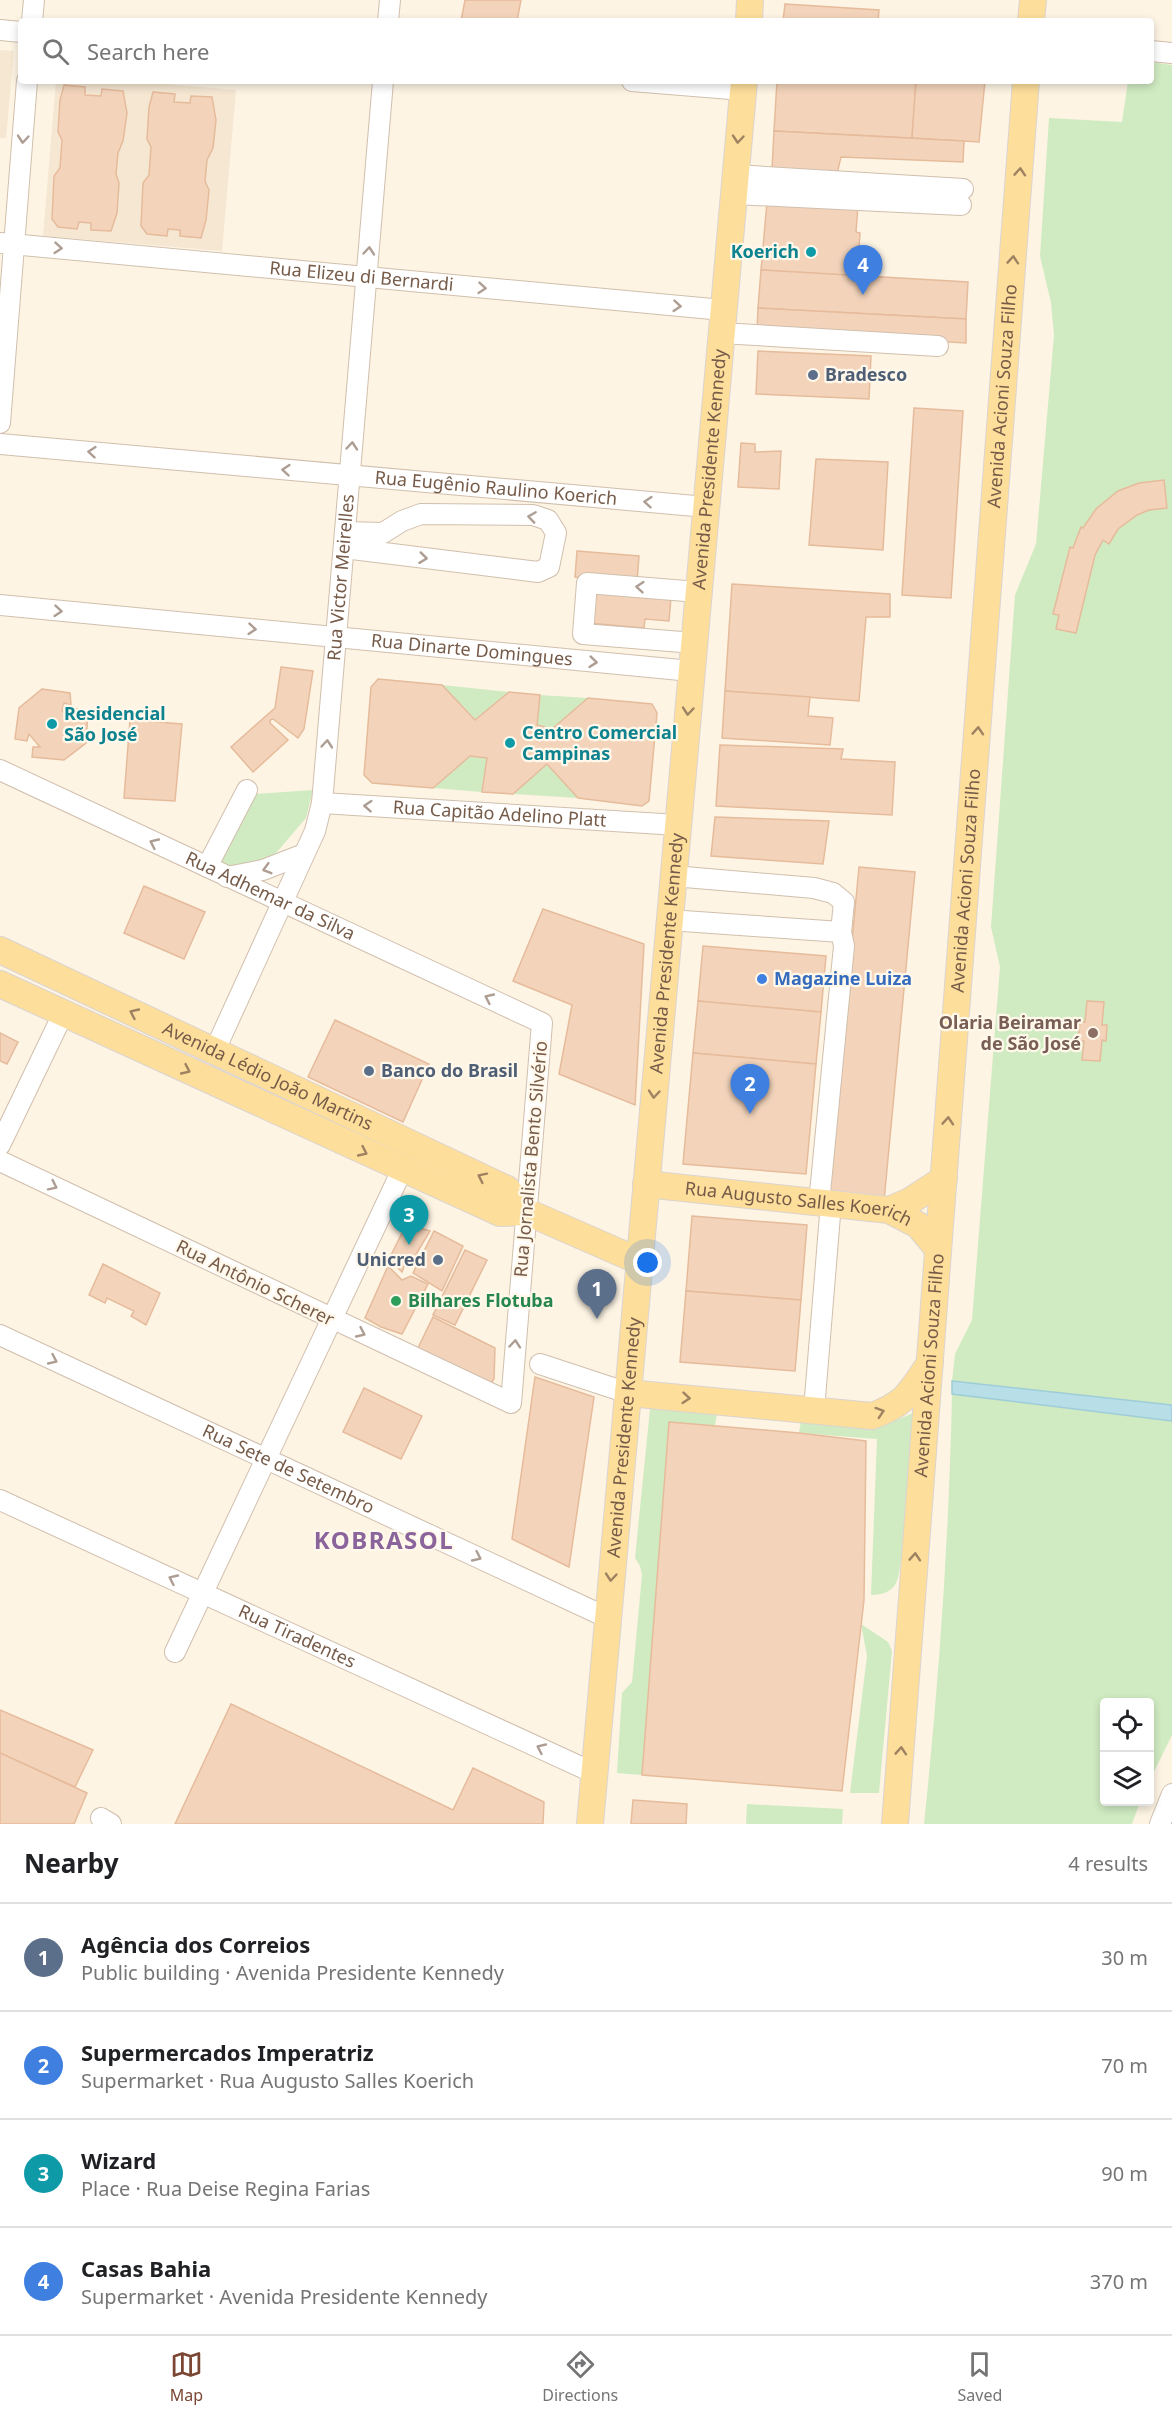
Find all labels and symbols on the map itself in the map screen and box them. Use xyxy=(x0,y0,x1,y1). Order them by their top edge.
one-way arrow xyxy=(17,135,30,144)
one-way arrow xyxy=(732,135,745,144)
one-way arrow xyxy=(1013,168,1026,177)
place label: Koerich xyxy=(731,239,799,263)
one-way arrow xyxy=(54,241,63,254)
marker: Koerich xyxy=(804,245,818,259)
pin: 4 xyxy=(844,246,882,295)
one-way arrow xyxy=(362,247,375,256)
street label: Rua Elizeu di Bernardi xyxy=(269,255,455,296)
one-way arrow xyxy=(1006,256,1019,265)
one-way arrow xyxy=(478,281,487,294)
street label: Avenida Acioni Souza Filho xyxy=(981,283,1022,509)
one-way arrow xyxy=(672,299,681,312)
street label: Avenida Presidente Kennedy xyxy=(686,347,731,591)
place label: Bradesco xyxy=(825,362,907,386)
marker: Bradesco xyxy=(806,368,820,382)
one-way arrow xyxy=(345,441,358,450)
one-way arrow xyxy=(87,446,96,459)
one-way arrow xyxy=(282,464,291,477)
street label: Rua Eugênio Raulino Koerich xyxy=(374,464,618,510)
street label: Rua Victor Meirelles xyxy=(321,493,359,662)
one-way arrow xyxy=(643,495,652,508)
one-way arrow xyxy=(527,511,536,523)
one-way arrow xyxy=(418,551,427,563)
one-way arrow xyxy=(636,581,645,594)
one-way arrow xyxy=(54,604,63,617)
one-way arrow xyxy=(248,622,257,635)
street label: Rua Dinarte Domingues xyxy=(370,627,574,671)
one-way arrow xyxy=(588,655,597,668)
place label: Residencial São José xyxy=(64,701,166,746)
one-way arrow xyxy=(682,707,695,716)
marker: Residencial São José xyxy=(45,717,59,731)
place label: Centro Comercial Campinas xyxy=(522,720,677,765)
one-way arrow xyxy=(971,727,984,736)
marker: Centro Comercial Campinas xyxy=(503,736,517,750)
one-way arrow xyxy=(320,740,333,749)
street label: Avenida Acioni Souza Filho xyxy=(945,768,985,993)
street label: Rua Capitão Adelino Platt xyxy=(392,794,608,832)
one-way arrow xyxy=(363,799,372,812)
street label: Avenida Presidente Kennedy xyxy=(643,831,689,1075)
one-way arrow xyxy=(150,838,161,850)
street label: Rua Adhemar da Silva xyxy=(182,845,359,945)
one-way arrow xyxy=(262,862,272,874)
place label: Magazine Luiza xyxy=(774,966,912,990)
marker: Magazine Luiza xyxy=(755,972,769,986)
one-way arrow xyxy=(485,993,496,1005)
one-way arrow xyxy=(130,1008,141,1020)
place label: Olaria Beiramar de São José xyxy=(939,1010,1081,1055)
street label: Avenida Lédio João Martins xyxy=(159,1015,377,1135)
marker: Olaria Beiramar de São José xyxy=(1086,1026,1100,1040)
street label: Rua Jornalista Bento Silvério xyxy=(508,1040,552,1278)
place label: Banco do Brasil xyxy=(381,1058,518,1082)
one-way arrow xyxy=(180,1063,191,1075)
marker: Banco do Brasil xyxy=(362,1064,376,1078)
pin: 2 xyxy=(730,1064,770,1114)
one-way arrow xyxy=(648,1089,661,1098)
one-way arrow xyxy=(941,1116,954,1126)
one-way arrow xyxy=(357,1144,368,1156)
one-way arrow xyxy=(477,1173,488,1184)
street label: Rua Augusto Salles Koerich xyxy=(684,1175,917,1231)
one-way arrow xyxy=(46,1178,57,1190)
pin: 3 xyxy=(390,1196,428,1245)
street label: Rua Antônio Scherer xyxy=(172,1233,339,1331)
place label: Unicred xyxy=(356,1247,426,1271)
your location xyxy=(633,1248,662,1277)
street label: Avenida Acioni Souza Filho xyxy=(908,1252,949,1478)
marker: Unicred xyxy=(431,1253,445,1267)
pin: 1 xyxy=(578,1270,616,1319)
place label: Bilhares Flotuba xyxy=(408,1288,554,1312)
marker: Bilhares Flotuba xyxy=(389,1294,403,1308)
street label: Avenida Presidente Kennedy xyxy=(601,1315,646,1559)
one-way arrow xyxy=(355,1326,366,1338)
one-way arrow xyxy=(509,1340,522,1349)
one-way arrow xyxy=(47,1353,58,1365)
one-way arrow xyxy=(681,1391,691,1404)
one-way arrow xyxy=(874,1407,884,1420)
street label: Rua Sete de Setembro xyxy=(199,1418,379,1519)
district label: KOBRASOL xyxy=(314,1523,454,1556)
one-way arrow xyxy=(471,1550,482,1562)
one-way arrow xyxy=(909,1552,922,1561)
one-way arrow xyxy=(605,1573,618,1582)
one-way arrow xyxy=(168,1574,179,1586)
street label: Rua Tiradentes xyxy=(235,1598,360,1673)
one-way arrow xyxy=(536,1744,547,1756)
one-way arrow xyxy=(894,1747,907,1756)

